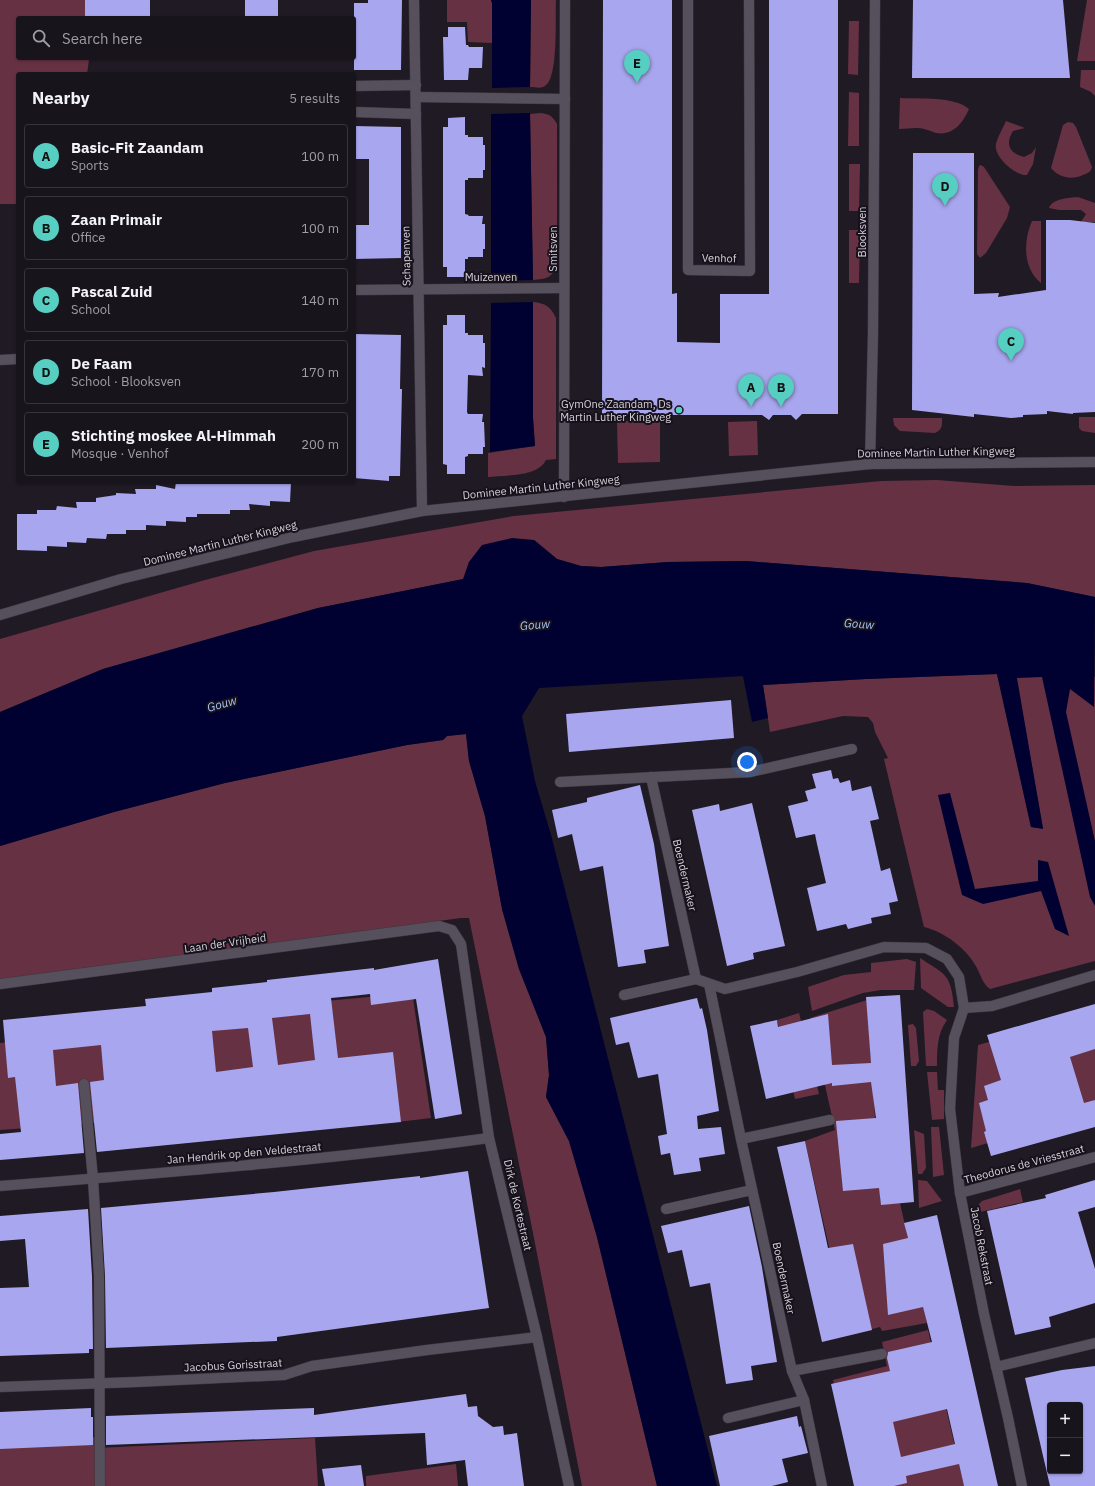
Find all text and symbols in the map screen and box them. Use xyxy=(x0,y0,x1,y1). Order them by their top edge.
search box xyxy=(16,16,356,60)
icon: search xyxy=(30,27,52,49)
text: Search here xyxy=(62,29,142,48)
pin: E xyxy=(624,50,650,83)
text: Nearby xyxy=(32,87,90,109)
text: 5 results xyxy=(289,90,340,107)
text: Basic-Fit Zaandam xyxy=(71,138,204,157)
text: A xyxy=(42,148,50,165)
text: 100 m xyxy=(301,148,339,165)
text: Sports xyxy=(71,157,109,174)
pin: D xyxy=(932,173,958,206)
street label: Blooksven xyxy=(855,206,869,258)
text: Zaan Primair xyxy=(71,210,162,229)
text: B xyxy=(42,220,50,237)
text: 100 m xyxy=(301,220,339,237)
street label: Schapenven xyxy=(398,226,414,286)
street label: Smitsven xyxy=(546,226,560,272)
text: Office xyxy=(71,229,105,246)
street label: Venhof xyxy=(702,251,737,265)
street label: Muizenven xyxy=(465,270,517,284)
text: Pascal Zuid xyxy=(71,282,152,301)
text: C xyxy=(42,292,50,309)
text: 140 m xyxy=(301,292,339,309)
text: School xyxy=(71,301,111,318)
pin: C xyxy=(998,328,1024,361)
text: De Faam xyxy=(71,354,132,373)
text: D xyxy=(41,364,51,381)
text: 170 m xyxy=(301,364,339,381)
text: School · Blooksven xyxy=(71,373,181,390)
pin: A xyxy=(738,374,764,407)
pin: B xyxy=(768,374,794,407)
place label: GymOne Zaandam, Ds Martin Luther Kingweg xyxy=(560,397,671,424)
marker: GymOne Zaandam, Ds Martin Luther Kingweg xyxy=(674,405,684,415)
text: Stichting moskee Al-Himmah xyxy=(71,426,276,445)
text: E xyxy=(42,436,50,453)
text: 200 m xyxy=(301,436,339,453)
street label: Dominee Martin Luther Kingweg xyxy=(857,444,1015,460)
text: Mosque · Venhof xyxy=(71,445,168,462)
street label: Dominee Martin Luther Kingweg xyxy=(462,472,620,502)
street label: Dominee Martin Luther Kingweg xyxy=(142,517,298,569)
water label: Gouw xyxy=(843,615,876,632)
water label: Gouw xyxy=(519,616,552,633)
water label: Gouw xyxy=(205,692,239,715)
your location xyxy=(737,752,757,772)
street label: Boendermaker xyxy=(670,838,700,912)
street label: Laan der Vrijheid xyxy=(183,930,267,956)
street label: Jan Hendrik op den Veldestraat xyxy=(166,1139,322,1167)
street label: Theodorus de Vriesstraat xyxy=(962,1141,1086,1187)
street label: Dirk de Kortestraat xyxy=(501,1158,535,1252)
street label: Jacob Rekstraat xyxy=(968,1206,996,1286)
street label: Boendermaker xyxy=(770,1241,798,1315)
street label: Jacobus Gorisstraat xyxy=(184,1355,283,1375)
map controls xyxy=(1047,1402,1083,1474)
button: + xyxy=(1047,1402,1083,1438)
button: − xyxy=(1047,1438,1083,1474)

